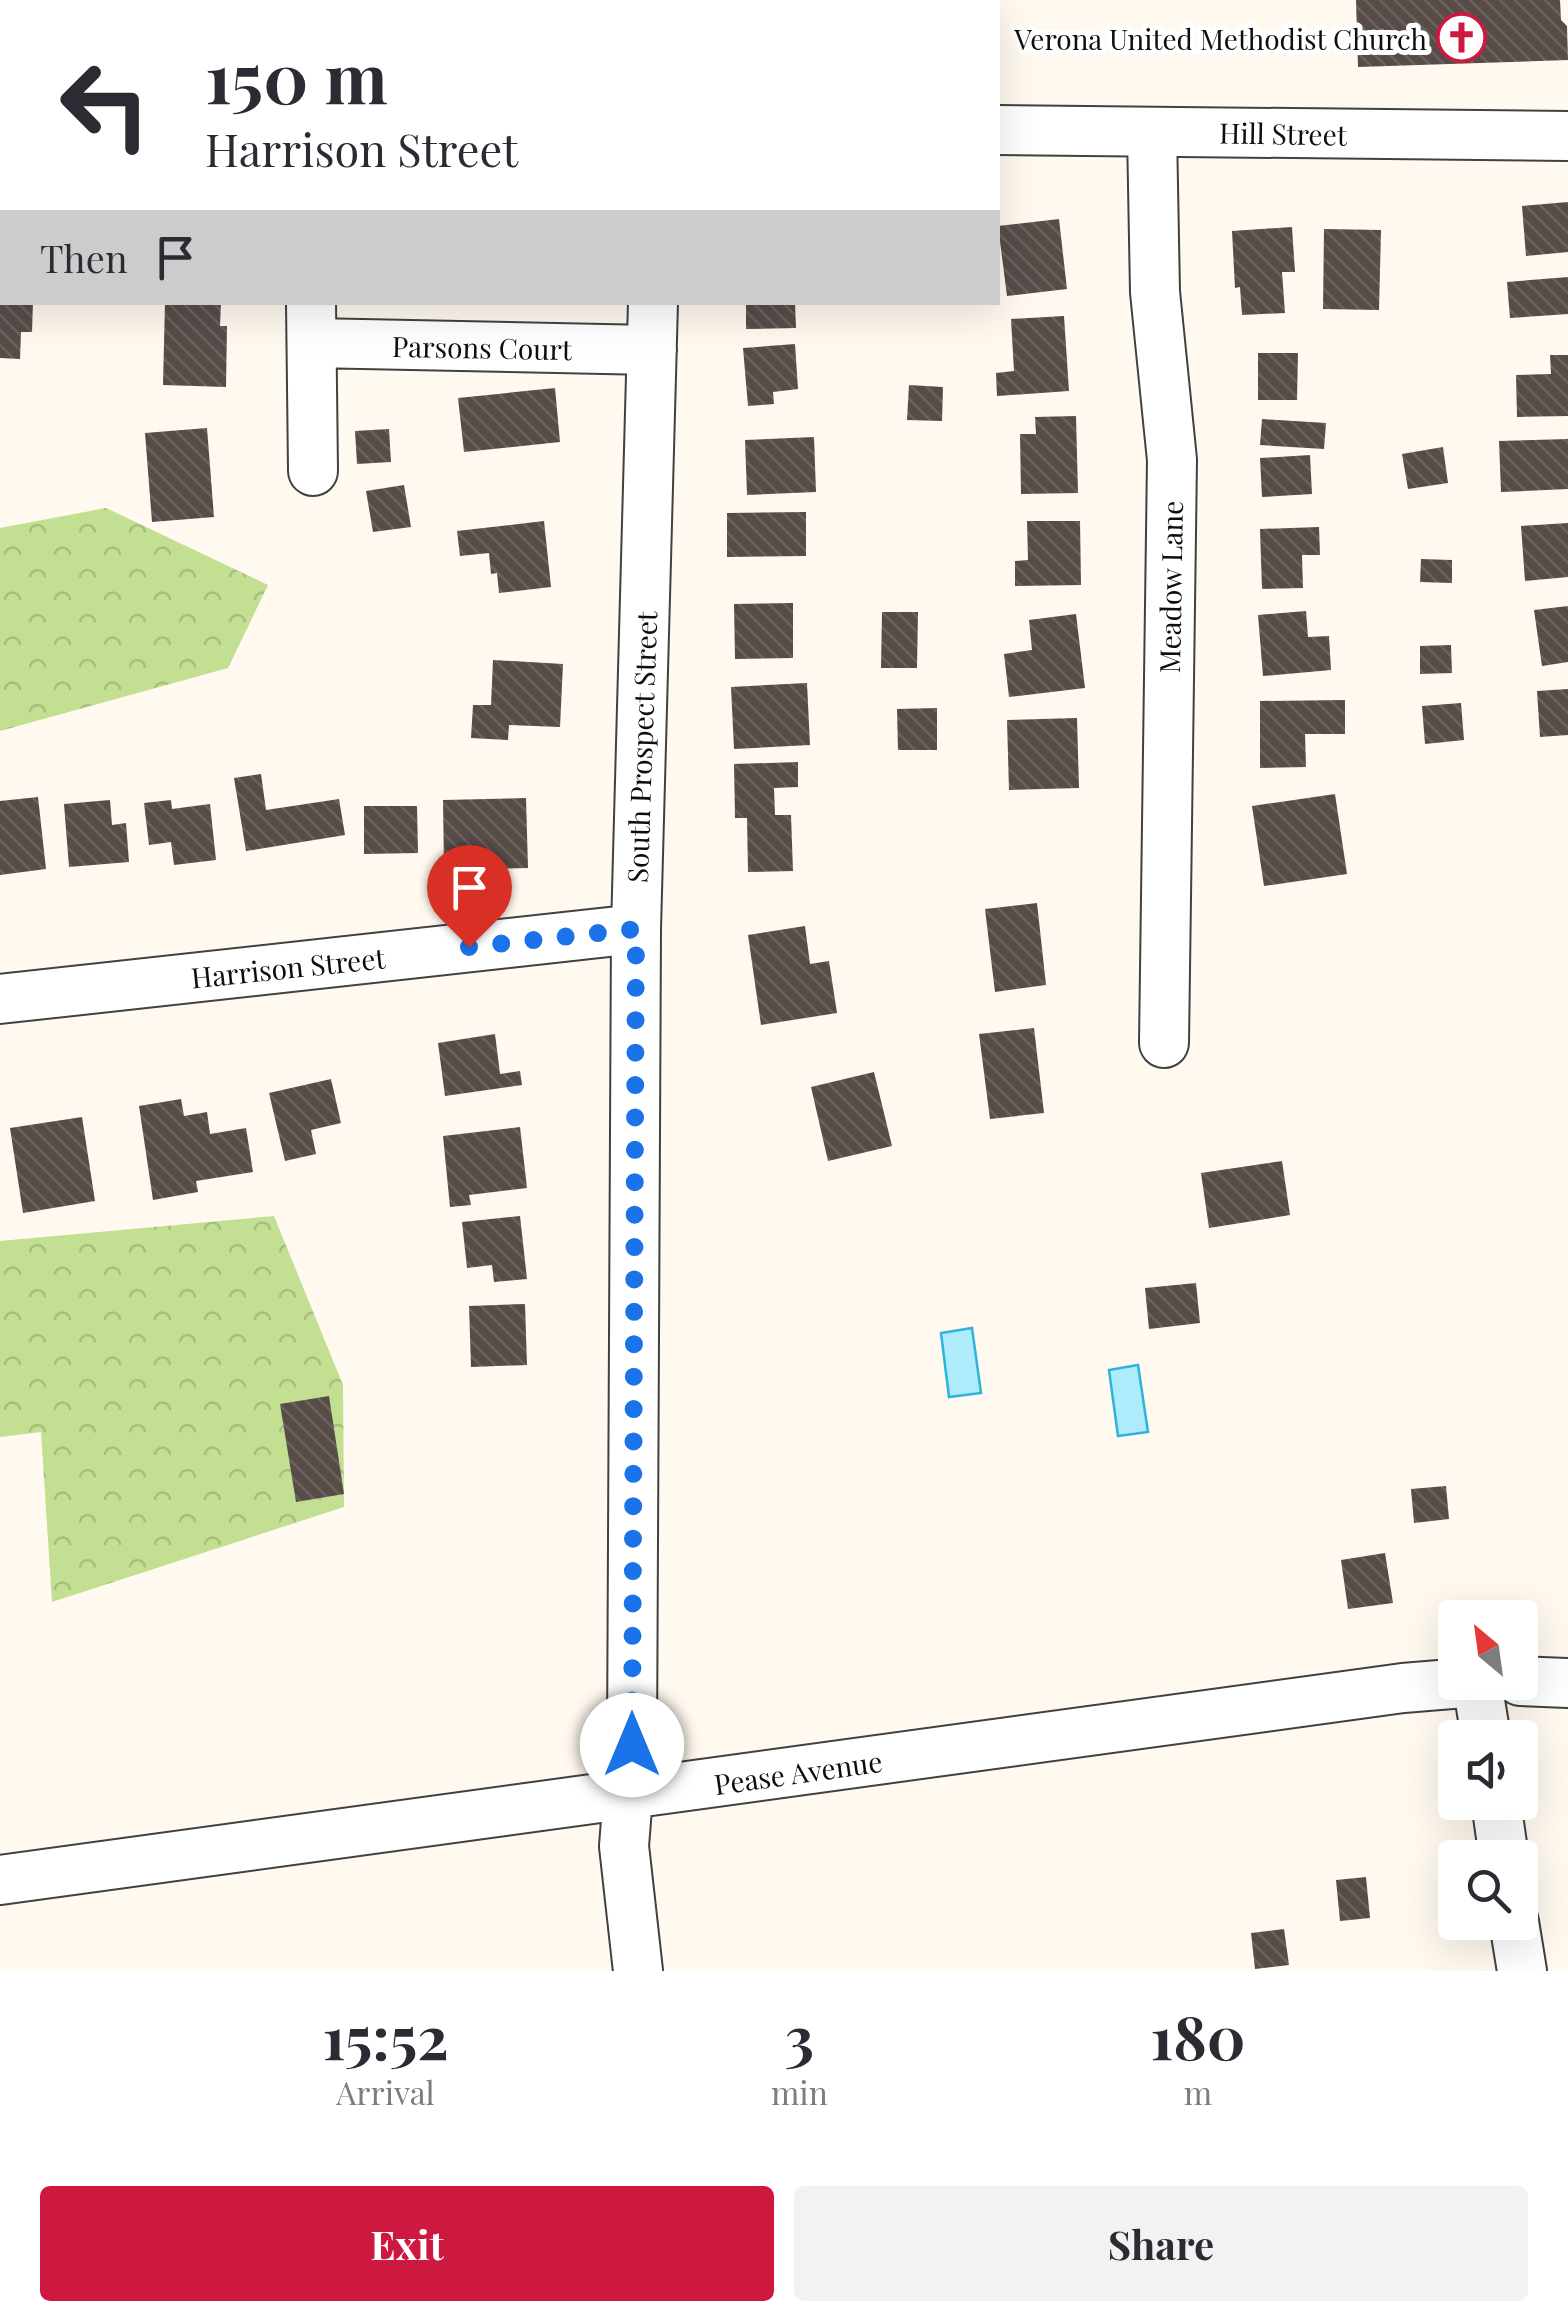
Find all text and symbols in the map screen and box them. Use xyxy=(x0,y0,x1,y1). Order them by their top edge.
church icon: Verona United Methodist Church xyxy=(1436,12,1488,64)
place label: Verona United Methodist Church xyxy=(1013,20,1428,57)
text: 150 m xyxy=(205,28,388,122)
icon: left xyxy=(40,40,170,170)
street label: Hill Street xyxy=(1219,113,1348,153)
text: Harrison Street xyxy=(205,118,518,178)
icon: arrive xyxy=(148,230,203,285)
text: Then xyxy=(40,232,128,283)
street label: Parsons Court xyxy=(392,327,573,367)
street label: Meadow Lane xyxy=(1150,500,1190,674)
street label: South Prospect Street xyxy=(618,609,664,883)
pin xyxy=(427,845,512,948)
icon: arrive xyxy=(442,860,497,915)
street label: Harrison Street xyxy=(189,938,388,996)
north arrow xyxy=(1438,1600,1538,1700)
map controls xyxy=(1438,1600,1538,1940)
position arrow xyxy=(580,1693,684,1797)
button: sound xyxy=(1438,1720,1538,1820)
street label: Pease Avenue xyxy=(712,1742,884,1802)
button: search xyxy=(1438,1840,1538,1940)
text: 15:52 xyxy=(322,1995,449,2075)
text: 3 xyxy=(785,1995,814,2075)
text: 180 xyxy=(1150,1995,1246,2075)
text: Arrival xyxy=(336,2070,435,2113)
text: min xyxy=(771,2070,828,2113)
text: m xyxy=(1184,2070,1212,2113)
button: Exit xyxy=(40,2186,774,2301)
button: Share xyxy=(794,2186,1528,2301)

